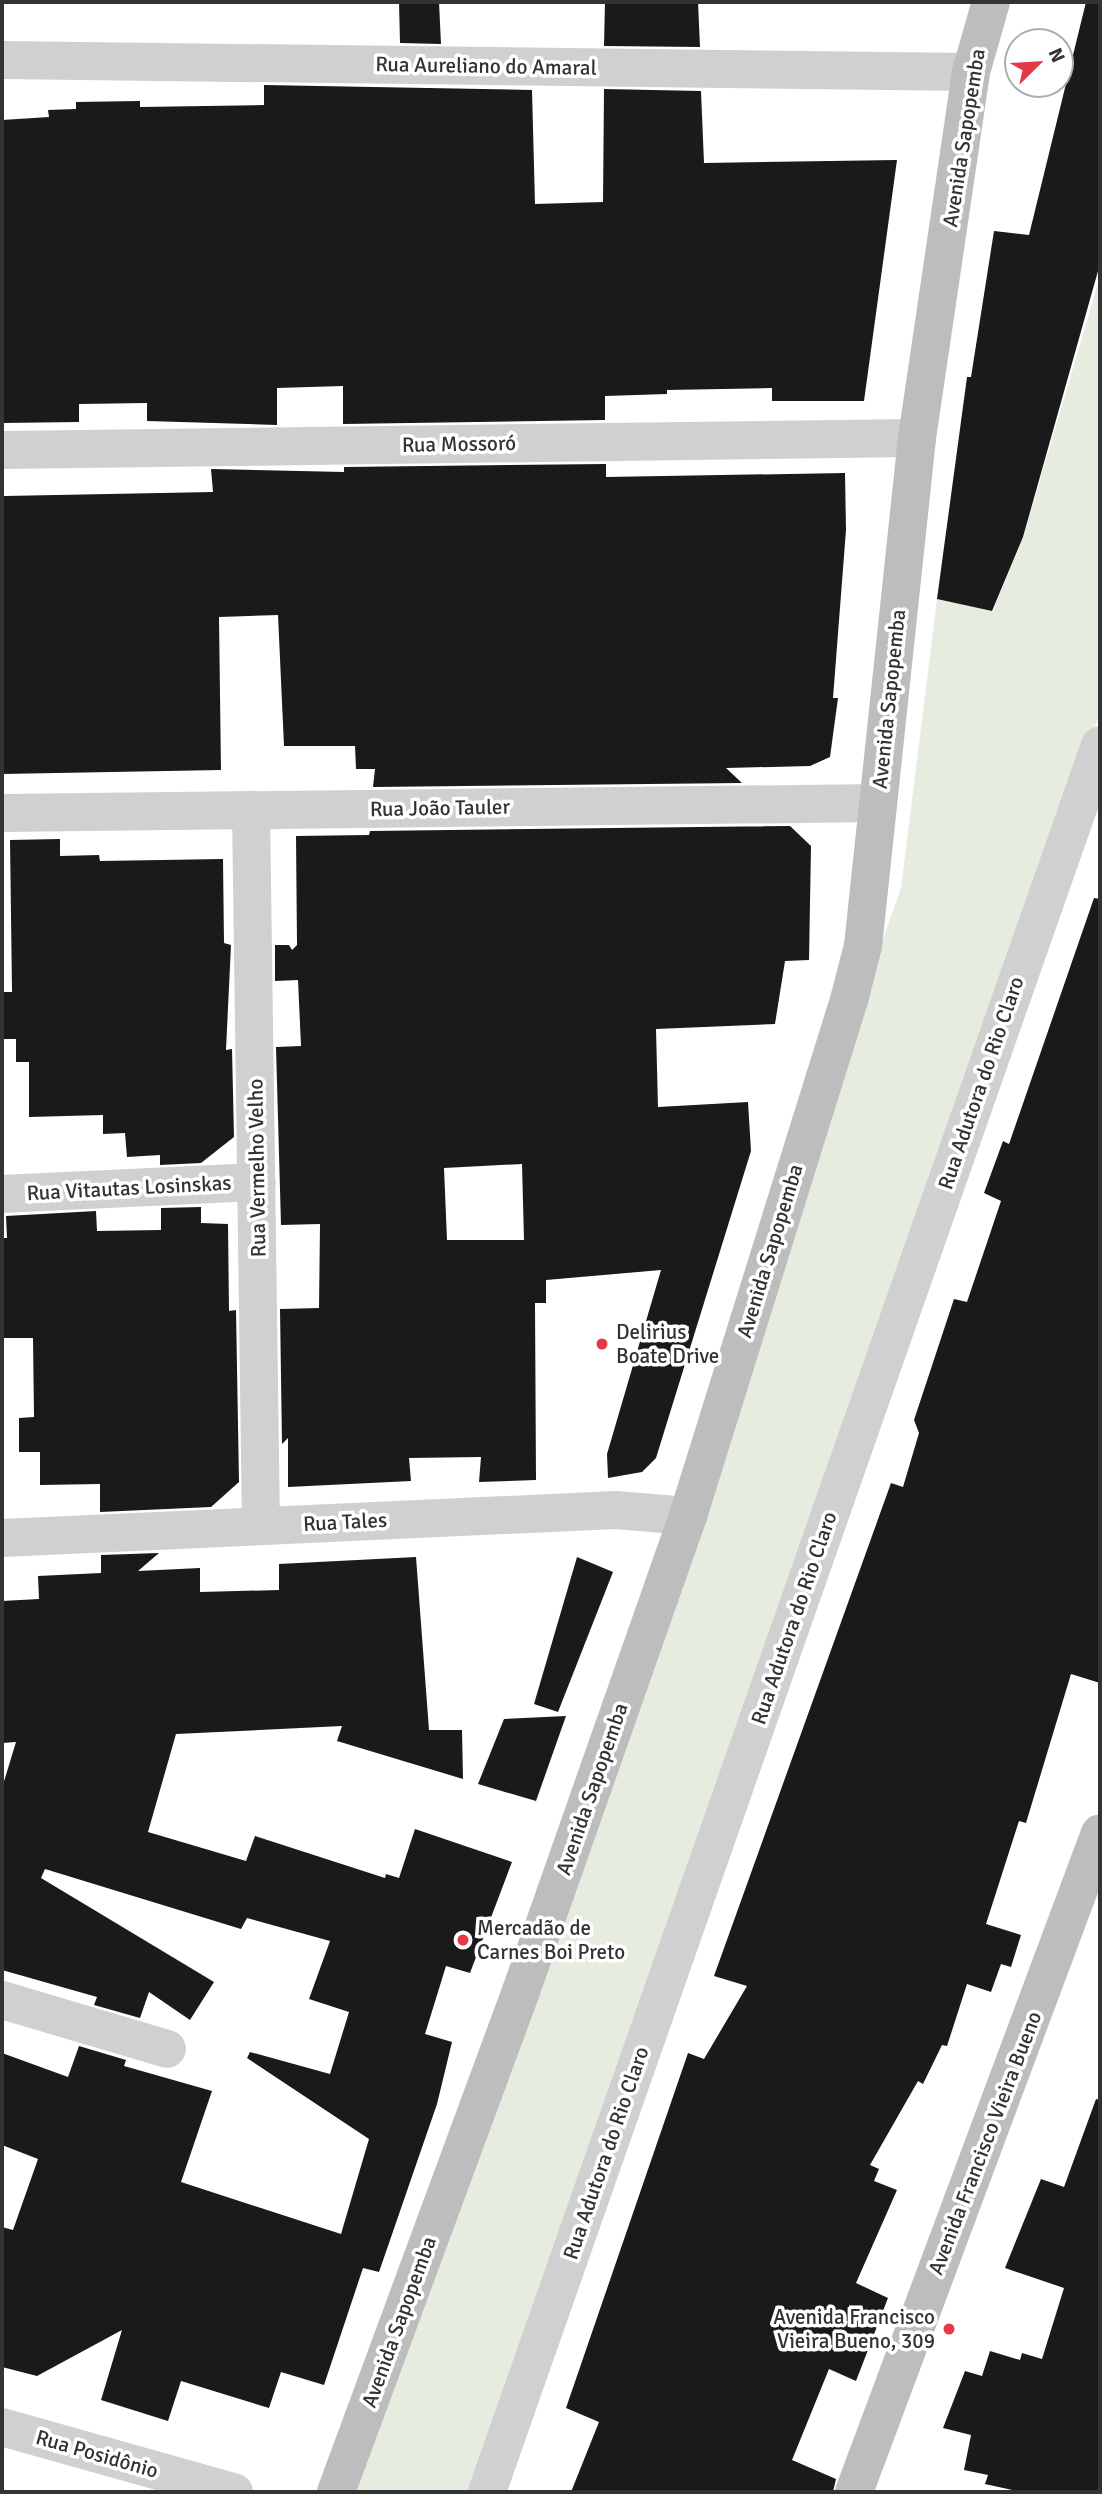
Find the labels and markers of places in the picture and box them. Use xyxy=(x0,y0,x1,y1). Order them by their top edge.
place label: Delirius Boate Drive xyxy=(616,1319,719,1369)
marker: Delirius Boate Drive xyxy=(594,1336,610,1352)
place label: Mercadão de Carnes Boi Preto xyxy=(477,1915,625,1965)
marker: Mercadão de Carnes Boi Preto xyxy=(455,1932,471,1948)
place label: Avenida Francisco Vieira Bueno, 309 xyxy=(773,2304,935,2354)
marker: Avenida Francisco Vieira Bueno, 309 xyxy=(941,2321,957,2337)

